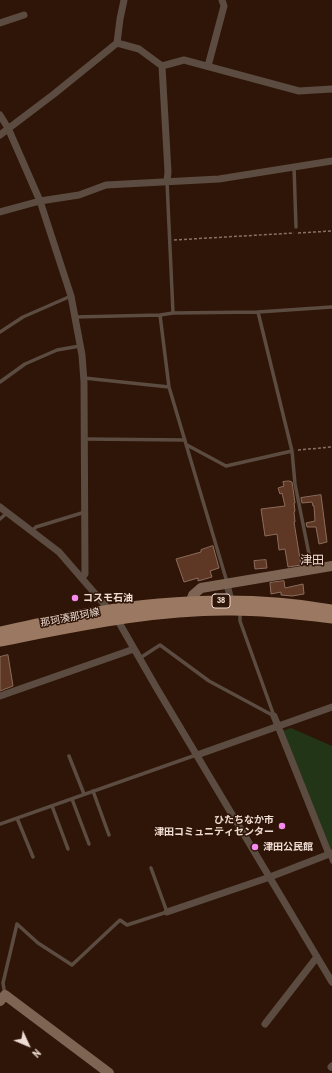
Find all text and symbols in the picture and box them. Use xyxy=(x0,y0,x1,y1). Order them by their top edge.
district label: 津田 xyxy=(300,554,324,568)
place label: コスモ石油 xyxy=(83,592,133,604)
marker: コスモ石油 xyxy=(70,593,80,603)
road number: 38 xyxy=(212,594,230,608)
street label: 那珂湊那珂線 xyxy=(39,606,101,630)
place label: ひたちなか市 津田コミュニティセンター xyxy=(154,814,274,838)
marker: ひたちなか市 津田コミュニティセンター xyxy=(277,821,287,831)
place label: 津田公民館 xyxy=(263,841,313,853)
marker: 津田公民館 xyxy=(250,842,260,852)
north arrow xyxy=(8,1025,48,1065)
text: N xyxy=(29,1046,44,1061)

